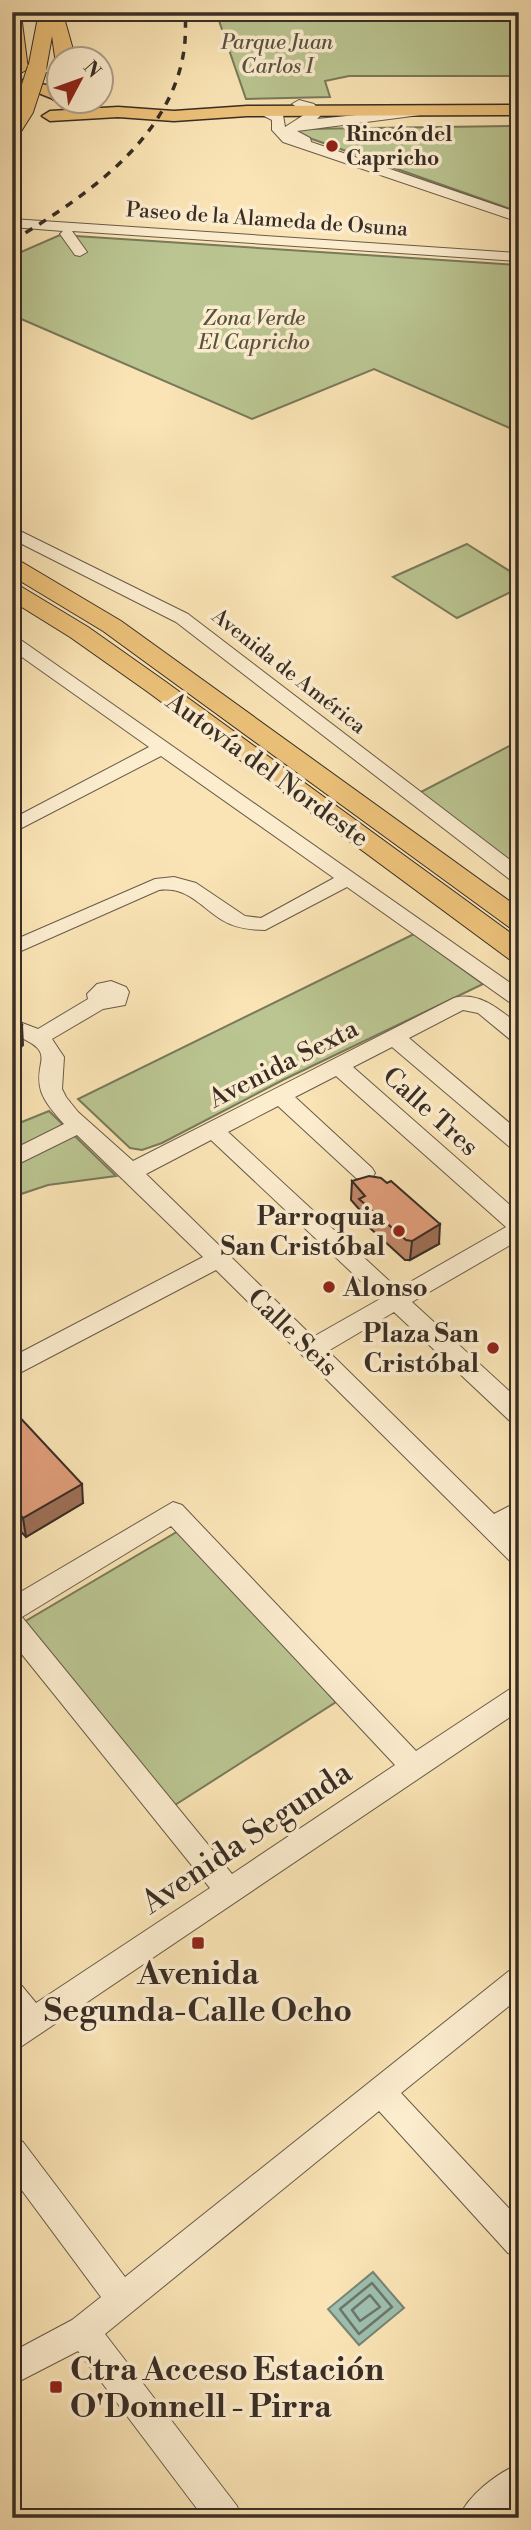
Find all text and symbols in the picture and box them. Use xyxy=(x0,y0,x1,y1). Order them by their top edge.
park label: Parque Juan Carlos I xyxy=(220,30,333,80)
north arrow xyxy=(46,46,116,116)
text: N xyxy=(78,56,106,83)
place label: Rincón del Capricho xyxy=(346,122,452,172)
marker: Rincón del Capricho xyxy=(324,138,340,154)
street label: Paseo de la Alameda de Osuna xyxy=(125,197,409,243)
park label: Zona Verde El Capricho xyxy=(197,306,310,356)
street label: Avenida de América xyxy=(205,603,371,740)
street label: Autovía del Nordeste xyxy=(159,685,375,854)
street label: Avenida Sexta xyxy=(202,1012,364,1116)
street label: Calle Tres xyxy=(376,1060,485,1163)
place label: Parroquia San Cristóbal xyxy=(220,1201,386,1263)
marker: Parroquia San Cristóbal xyxy=(391,1223,407,1239)
place label: Alonso xyxy=(342,1272,428,1304)
marker: Alonso xyxy=(321,1279,337,1295)
street label: Calle Seis xyxy=(241,1282,344,1383)
place label: Plaza San Cristóbal xyxy=(363,1318,479,1380)
marker: Plaza San Cristóbal xyxy=(485,1340,501,1356)
street label: Avenida Segunda xyxy=(133,1752,360,1924)
marker: Avenida Segunda-Calle Ocho xyxy=(190,1935,206,1951)
place label: Avenida Segunda-Calle Ocho xyxy=(44,1954,352,2031)
place label: Ctra Acceso Estación O'Donnell - Pirra xyxy=(70,2350,385,2427)
marker: Ctra Acceso Estación O'Donnell - Pirra xyxy=(48,2379,64,2395)

